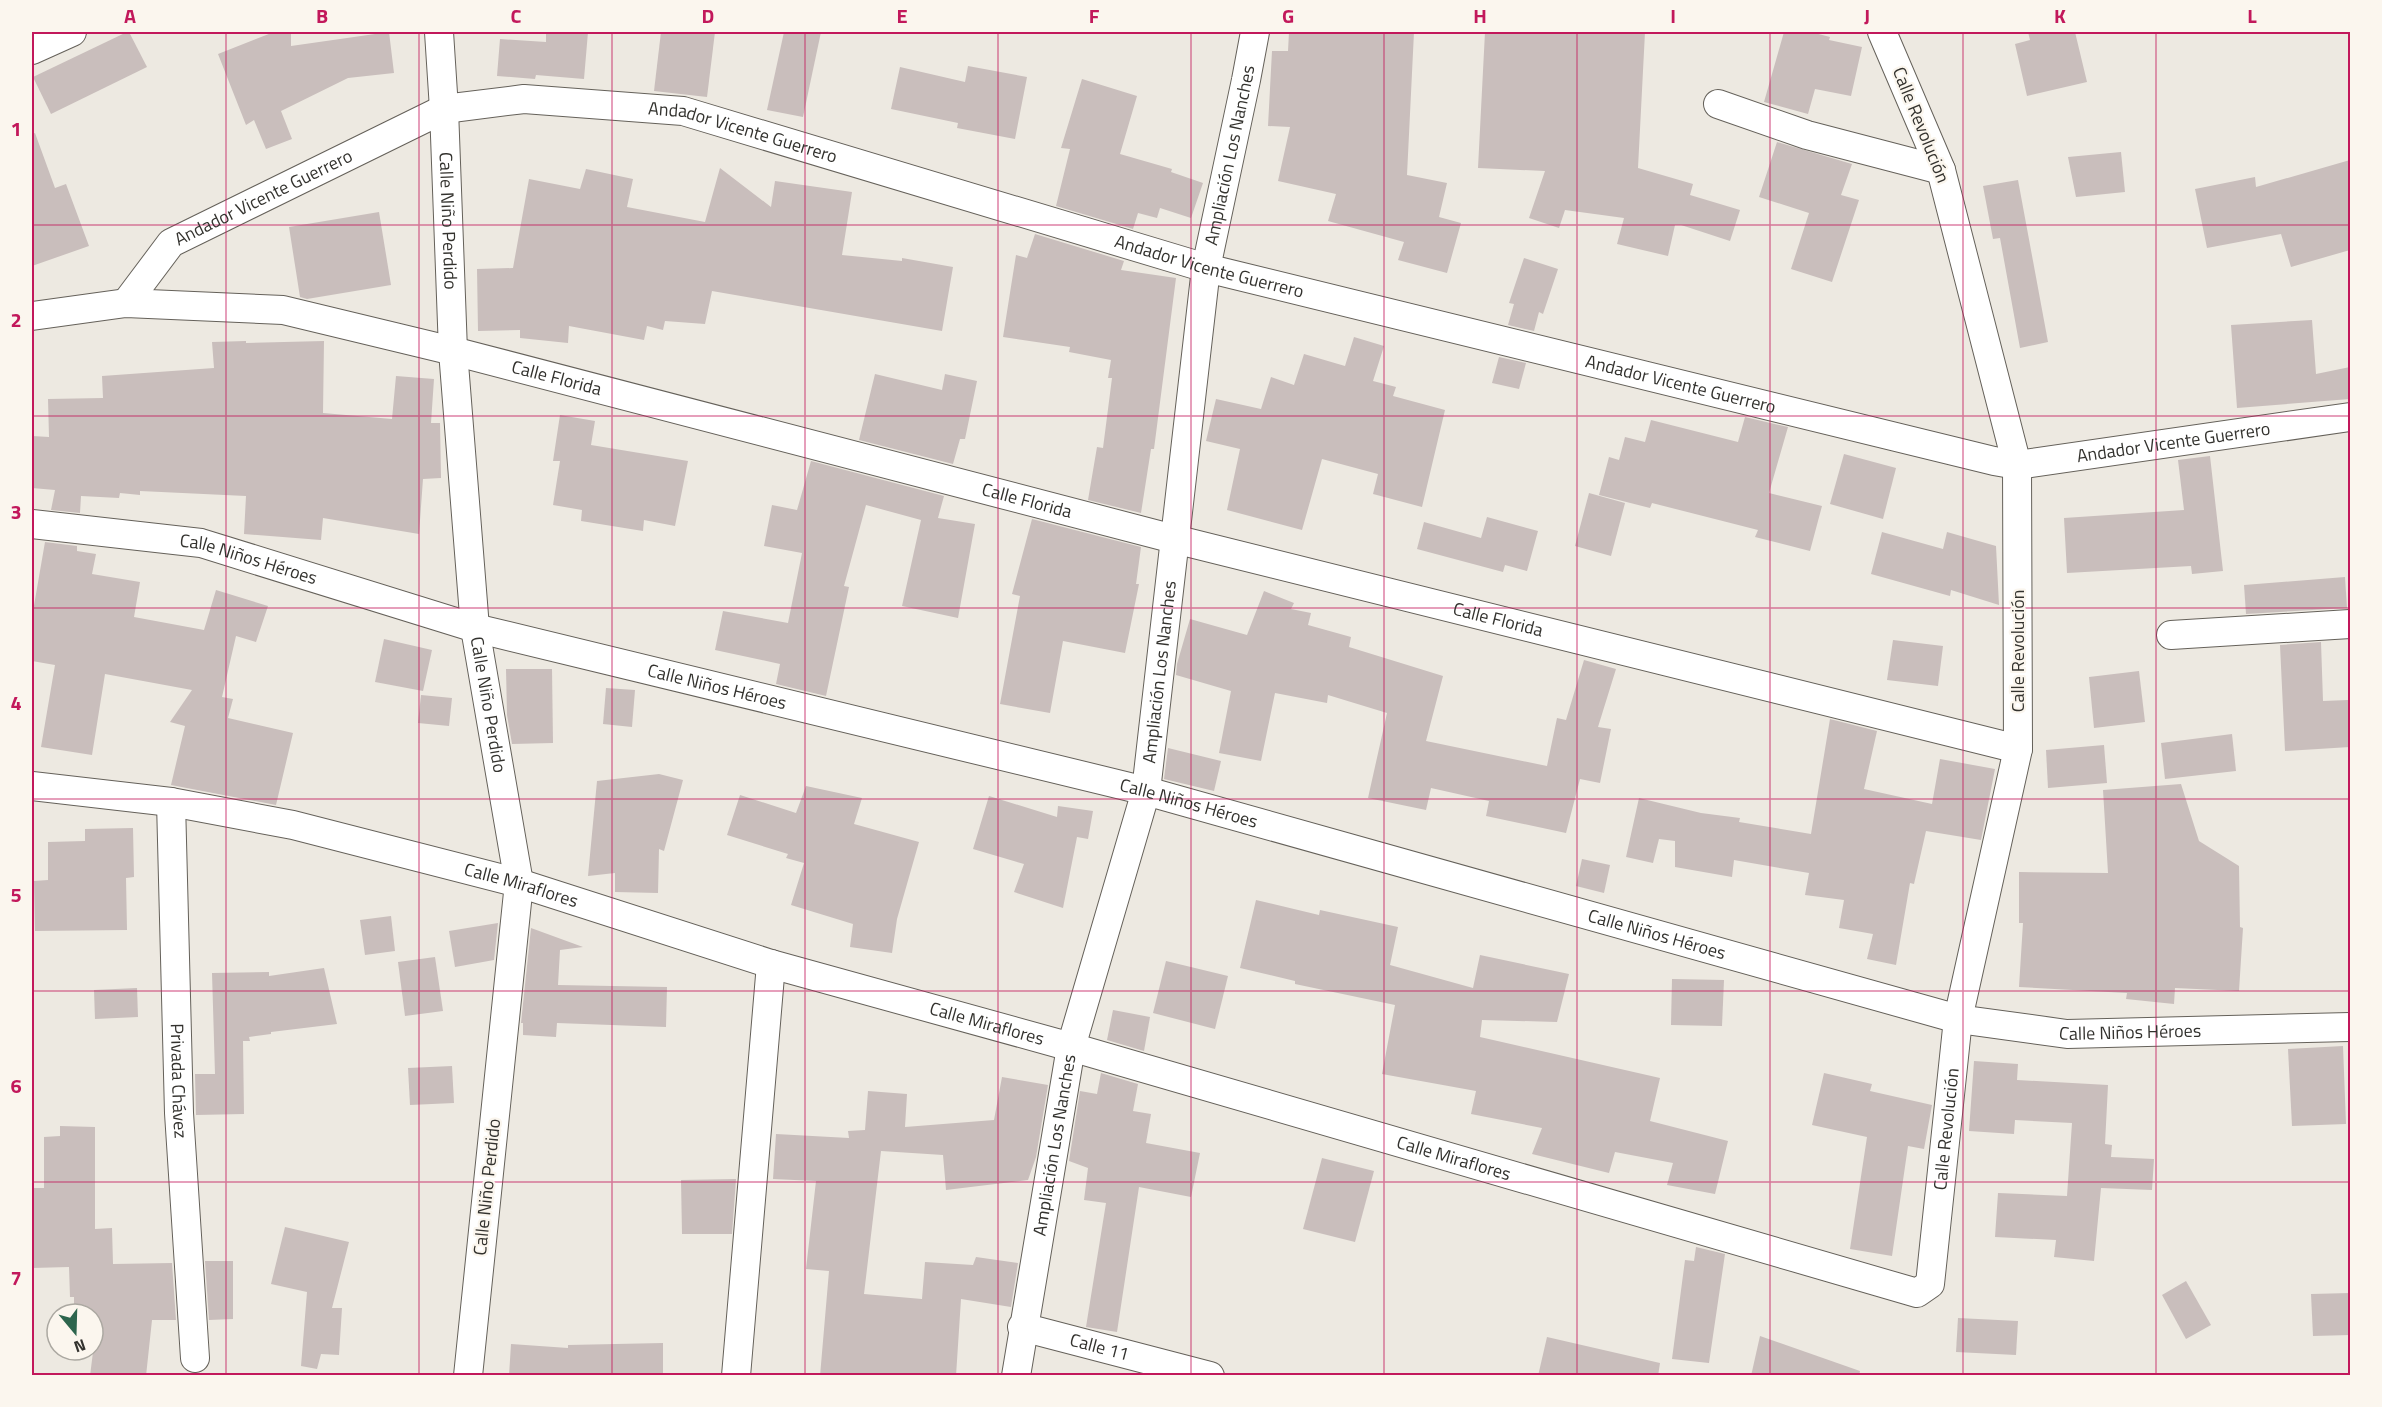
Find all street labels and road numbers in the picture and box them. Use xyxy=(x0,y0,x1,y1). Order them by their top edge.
street label: Ampliación Los Nanches xyxy=(1197,63,1262,248)
street label: Calle Revolución xyxy=(1886,63,1957,187)
street label: Andador Vicente Guerrero xyxy=(647,94,841,170)
street label: Andador Vicente Guerrero xyxy=(170,142,357,252)
street label: Calle Niño Perdido xyxy=(433,151,465,290)
street label: Andador Vicente Guerrero xyxy=(1111,227,1307,305)
street label: Andador Vicente Guerrero xyxy=(1583,347,1779,420)
street label: Calle Florida xyxy=(509,353,605,402)
street label: Andador Vicente Guerrero xyxy=(2075,415,2272,469)
street label: Calle Florida xyxy=(979,475,1075,525)
street label: Calle Niños Héroes xyxy=(179,527,321,591)
street label: Ampliación Los Nanches xyxy=(1135,579,1183,765)
street label: Calle Revolución xyxy=(2004,590,2031,712)
street label: Calle Florida xyxy=(1450,595,1546,643)
street label: Calle Niño Perdido xyxy=(464,634,514,775)
street label: Calle Niños Héroes xyxy=(645,656,789,716)
street label: Calle Niños Héroes xyxy=(1117,771,1261,835)
street label: Calle Miraflores xyxy=(461,855,582,914)
street label: Calle Niños Héroes xyxy=(1585,902,1729,966)
street label: Calle Miraflores xyxy=(927,995,1047,1052)
street label: Calle Niños Héroes xyxy=(2057,1017,2201,1047)
street label: Privada Chávez xyxy=(164,1023,195,1139)
street label: Ampliación Los Nanches xyxy=(1026,1052,1083,1238)
street label: Calle Revolución xyxy=(1926,1067,1966,1192)
street label: Calle Niño Perdido xyxy=(466,1117,507,1257)
street label: Calle Miraflores xyxy=(1394,1128,1514,1187)
street label: Calle 11 xyxy=(1067,1326,1132,1367)

